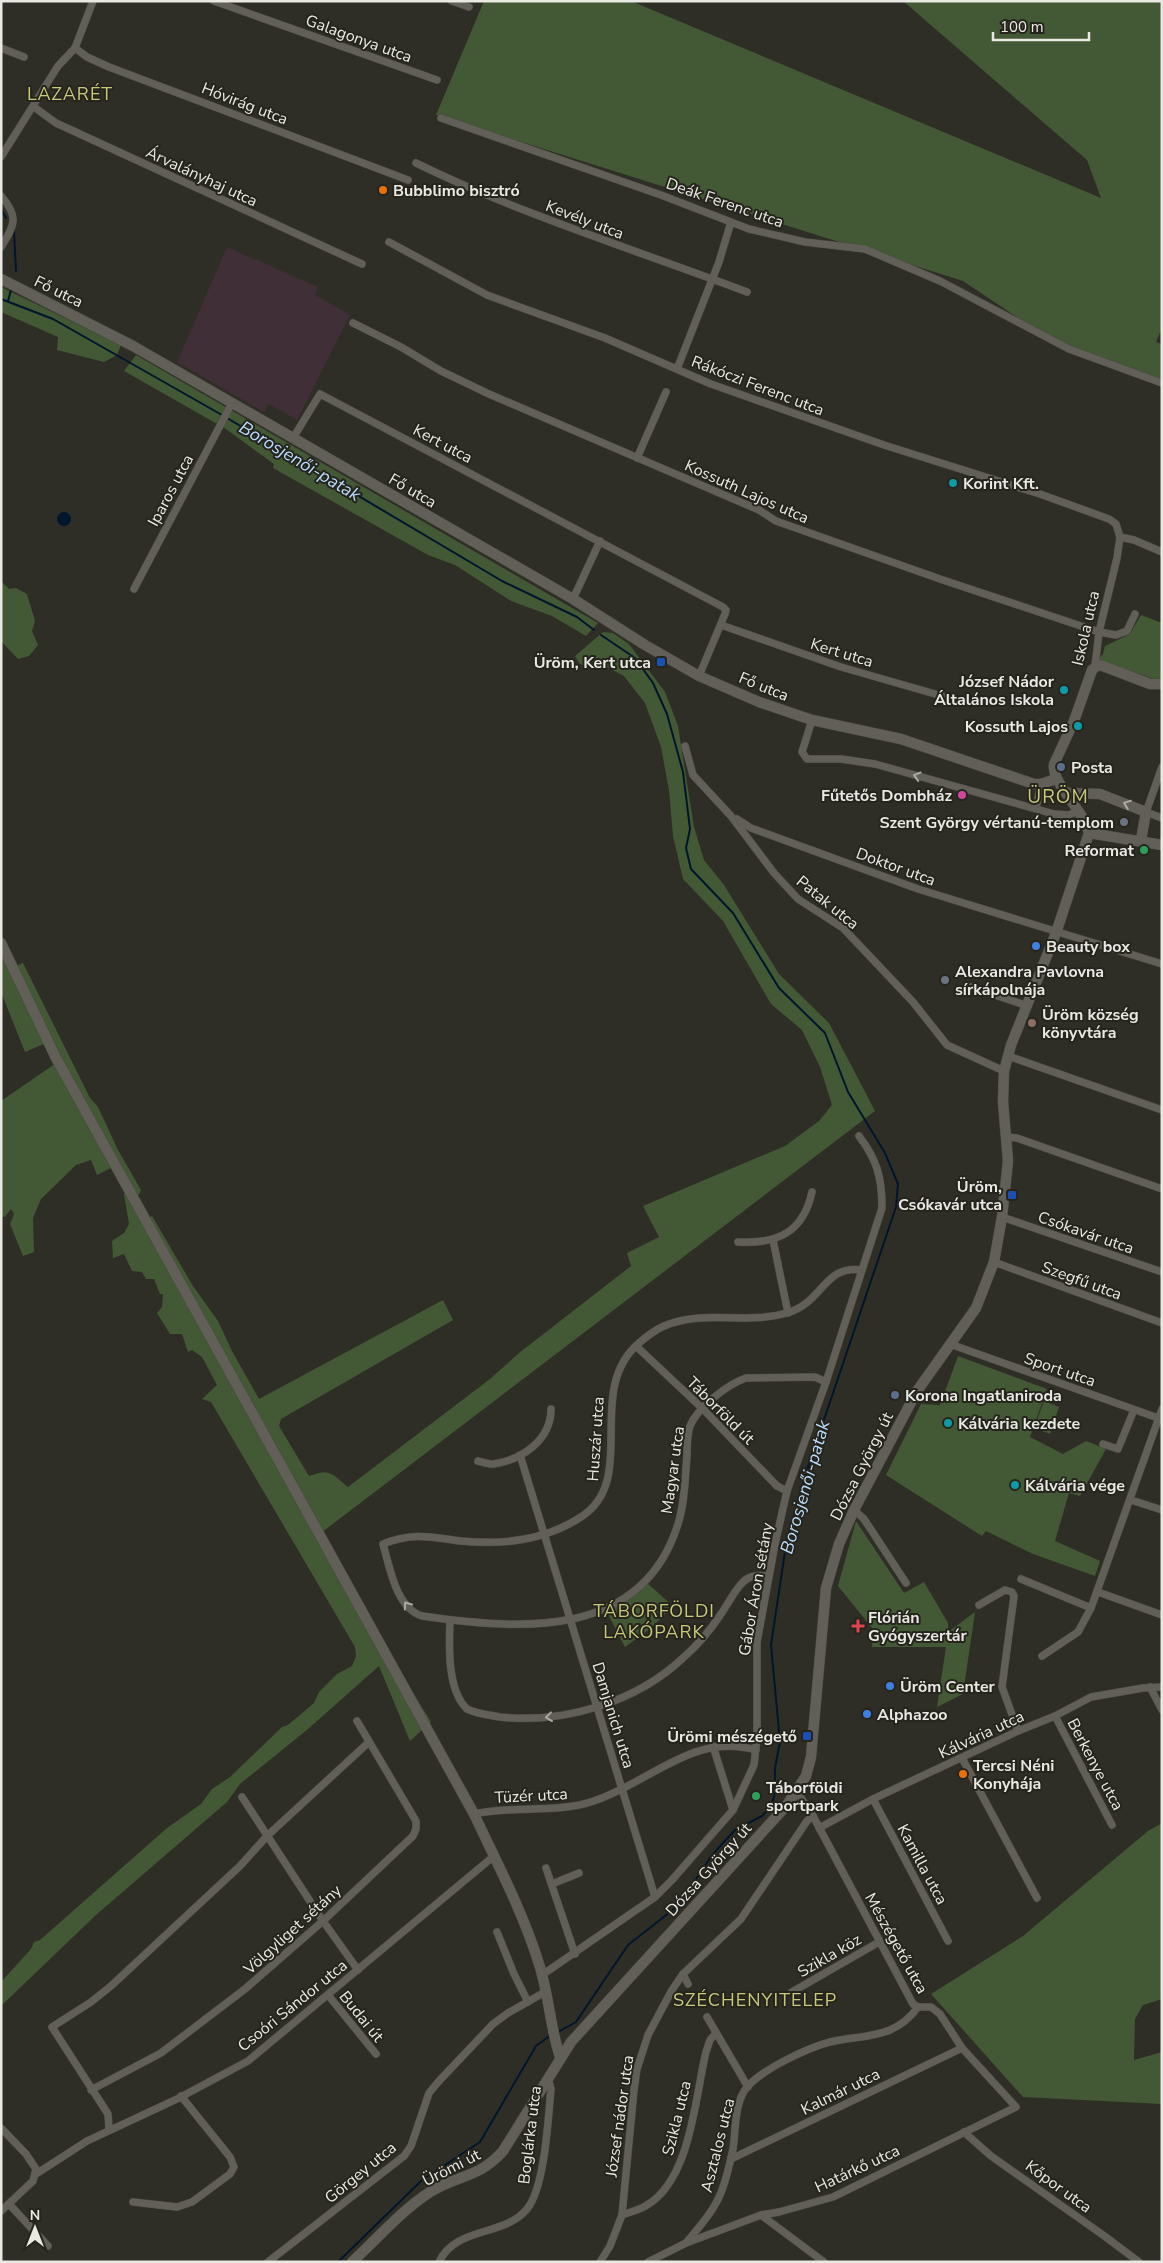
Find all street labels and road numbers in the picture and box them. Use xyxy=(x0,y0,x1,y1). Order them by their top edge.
street label: Galagonya utca xyxy=(302,10,415,68)
street label: Hóvirág utca xyxy=(198,77,291,130)
street label: Árvalányhaj utca xyxy=(142,141,261,212)
street label: Deák Ferenc utca xyxy=(663,173,786,233)
street label: Kevély utca xyxy=(542,195,627,245)
street label: Fő utca xyxy=(30,271,87,313)
street label: Rákóczi Ferenc utca xyxy=(688,350,827,421)
street label: Kert utca xyxy=(409,419,476,469)
street label: Iparos utca xyxy=(143,451,199,530)
street label: Kossuth Lajos utca xyxy=(681,455,812,529)
street label: Fő utca xyxy=(385,468,440,513)
street label: Iskola utca xyxy=(1067,589,1105,668)
street label: Kert utca xyxy=(808,633,876,673)
street label: Fő utca xyxy=(735,667,792,707)
street label: Doktor utca xyxy=(853,842,938,891)
street label: Patak utca xyxy=(791,871,863,935)
street label: Csókavár utca xyxy=(1035,1206,1137,1260)
street label: Szegfű utca xyxy=(1039,1256,1125,1306)
street label: Sport utca xyxy=(1021,1347,1098,1392)
street label: Táborföld út xyxy=(681,1372,759,1450)
street label: Huszár utca xyxy=(582,1396,610,1482)
street label: Dózsa György út xyxy=(825,1408,899,1524)
street label: Magyar utca xyxy=(656,1425,690,1515)
street label: Gábor Áron sétány xyxy=(733,1520,779,1658)
street label: Damjanich utca xyxy=(586,1659,640,1771)
street label: Kálvária utca xyxy=(935,1706,1028,1764)
street label: Berkenye utca xyxy=(1062,1715,1129,1814)
street label: Tüzér utca xyxy=(494,1783,568,1809)
street label: Dózsa György út xyxy=(661,1818,757,1921)
street label: Kamilla utca xyxy=(892,1820,953,1909)
street label: Völgyliget sétány xyxy=(238,1879,347,1980)
street label: Mészégető utca xyxy=(859,1889,933,1998)
street label: Szikla köz xyxy=(794,1929,865,1983)
street label: Csoóri Sándor utca xyxy=(233,1955,352,2057)
street label: Budai út xyxy=(334,1986,389,2047)
street label: József nádor utca xyxy=(600,2054,639,2180)
street label: Kalmár utca xyxy=(797,2063,884,2121)
street label: Szikla utca xyxy=(657,2078,697,2158)
street label: Boglárka utca xyxy=(513,2085,547,2186)
street label: Asztalos utca xyxy=(696,2096,740,2195)
street label: Görgey utca xyxy=(320,2137,401,2209)
street label: Határkő utca xyxy=(811,2140,904,2198)
street label: Ürömi út xyxy=(419,2144,485,2192)
street label: Kőpor utca xyxy=(1021,2155,1096,2218)

